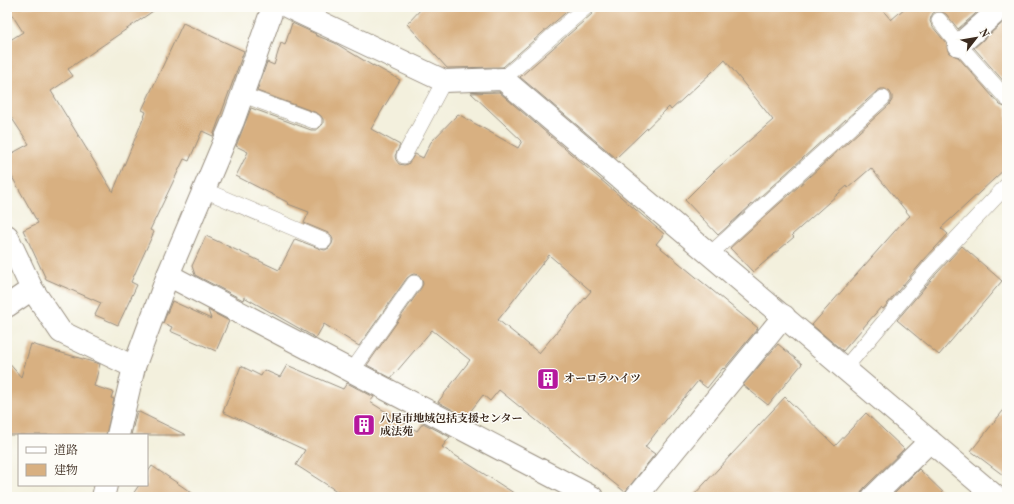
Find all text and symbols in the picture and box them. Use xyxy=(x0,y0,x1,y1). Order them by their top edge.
north arrow xyxy=(956,18,996,58)
text: N xyxy=(976,27,990,41)
building icon: オーロラハイツ xyxy=(535,366,561,392)
place label: オーロラハイツ xyxy=(564,373,641,385)
building icon: 八尾市地域包括支援センター 成法苑 xyxy=(351,412,377,438)
place label: 八尾市地域包括支援センター 成法苑 xyxy=(380,412,523,438)
legend xyxy=(18,434,148,486)
text: 道路 xyxy=(54,443,78,457)
text: 建物 xyxy=(54,463,78,477)

